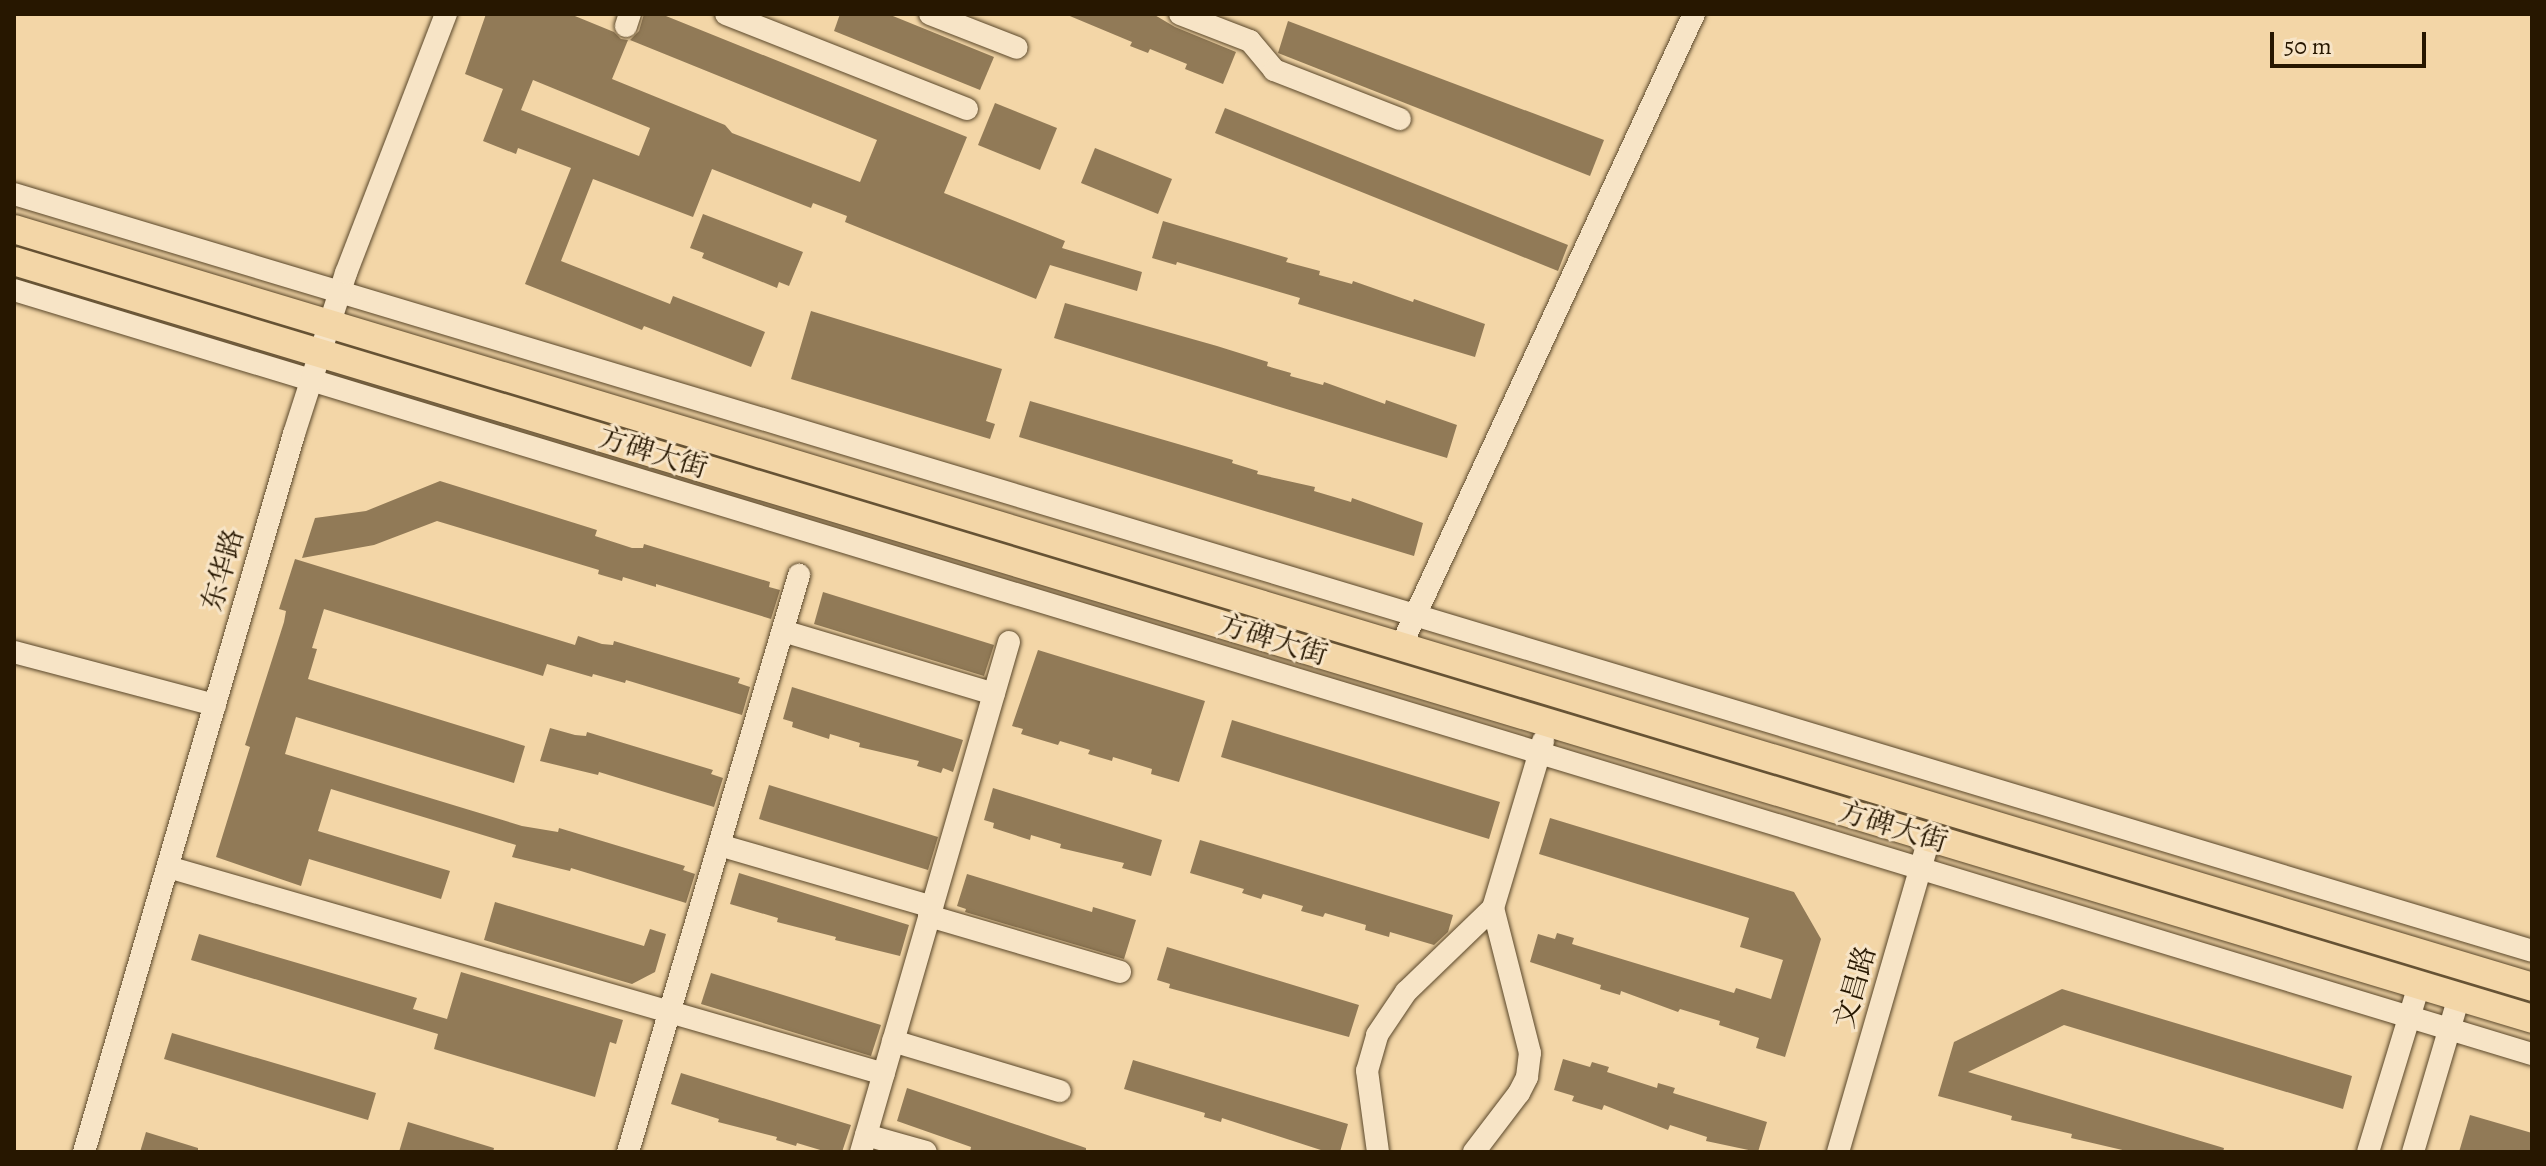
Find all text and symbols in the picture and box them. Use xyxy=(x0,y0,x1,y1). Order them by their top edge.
scale bar xyxy=(2274,16,2430,66)
text: 50 m xyxy=(2284,30,2332,62)
street label: 方碑大街 xyxy=(595,421,711,485)
street label: 东华路 xyxy=(195,525,251,615)
street label: 方碑大街 xyxy=(1215,608,1331,672)
street label: 方碑大街 xyxy=(1835,795,1951,859)
street label: 文昌路 xyxy=(1827,942,1883,1032)

